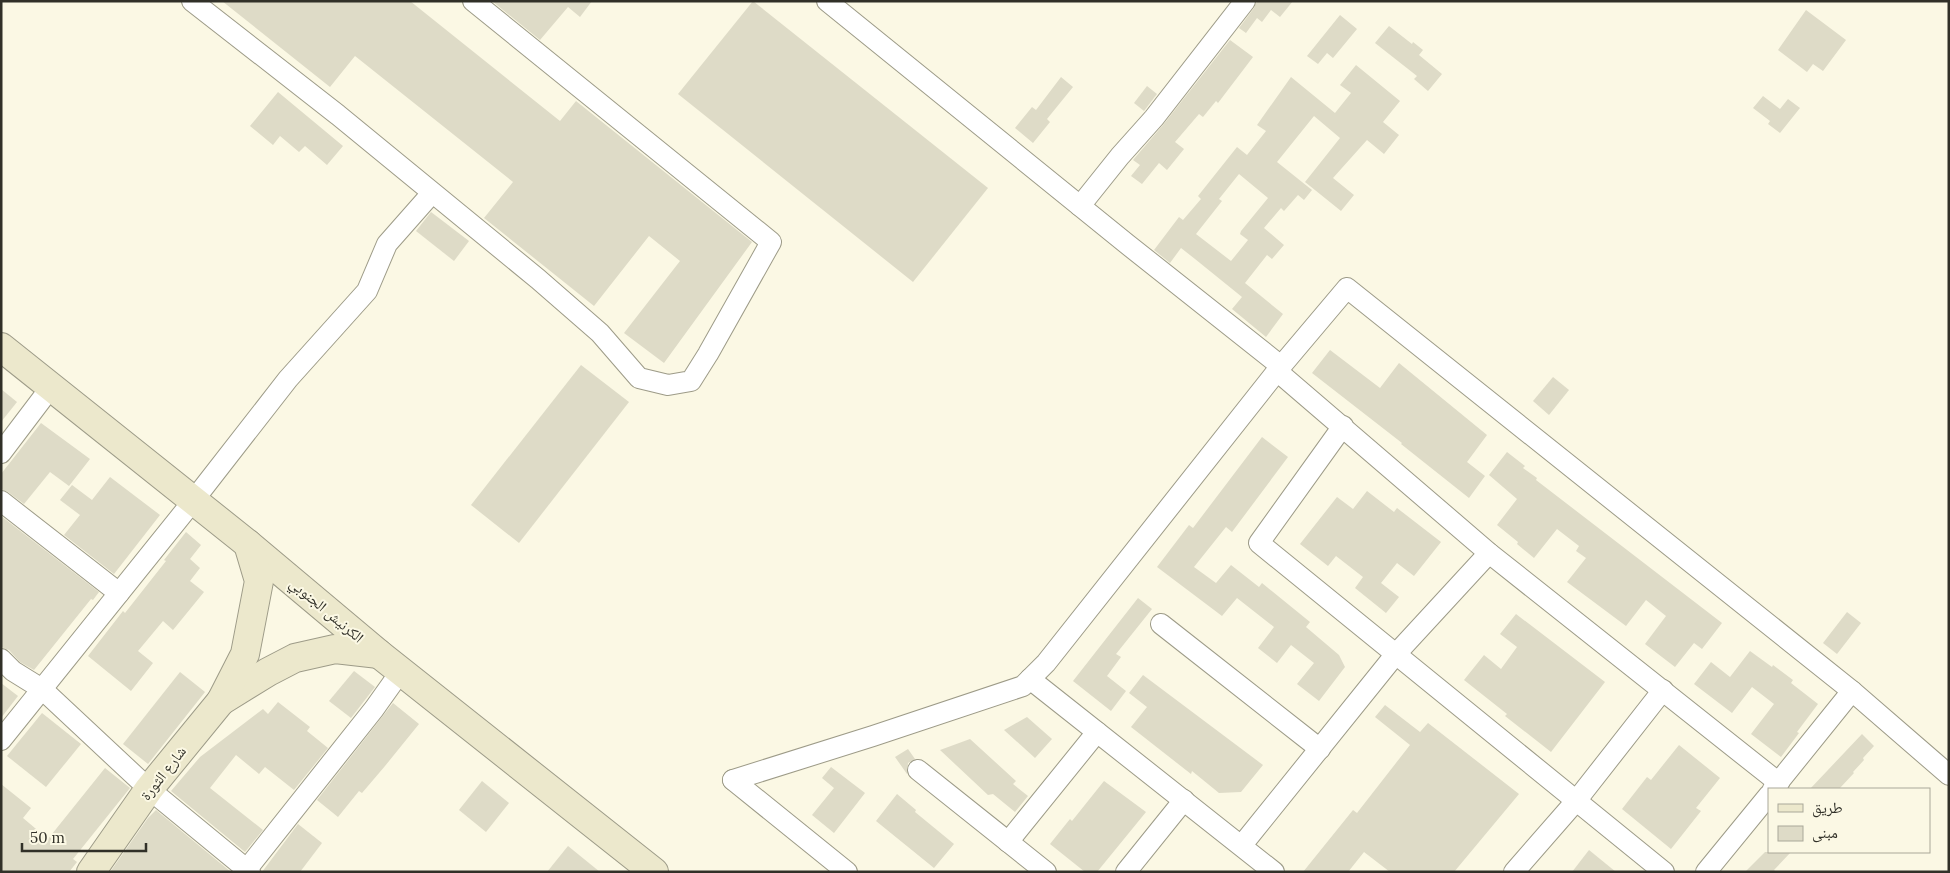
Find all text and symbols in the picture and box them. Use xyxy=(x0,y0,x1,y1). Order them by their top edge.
street label: الكرنيش الجنوبي xyxy=(284,573,368,649)
street label: شارع الثورة xyxy=(136,742,191,805)
legend xyxy=(1768,788,1930,853)
text: طريق xyxy=(1812,798,1843,818)
scale bar xyxy=(22,820,146,852)
text: مبنى xyxy=(1812,823,1838,843)
text: 50 m xyxy=(30,828,65,847)

